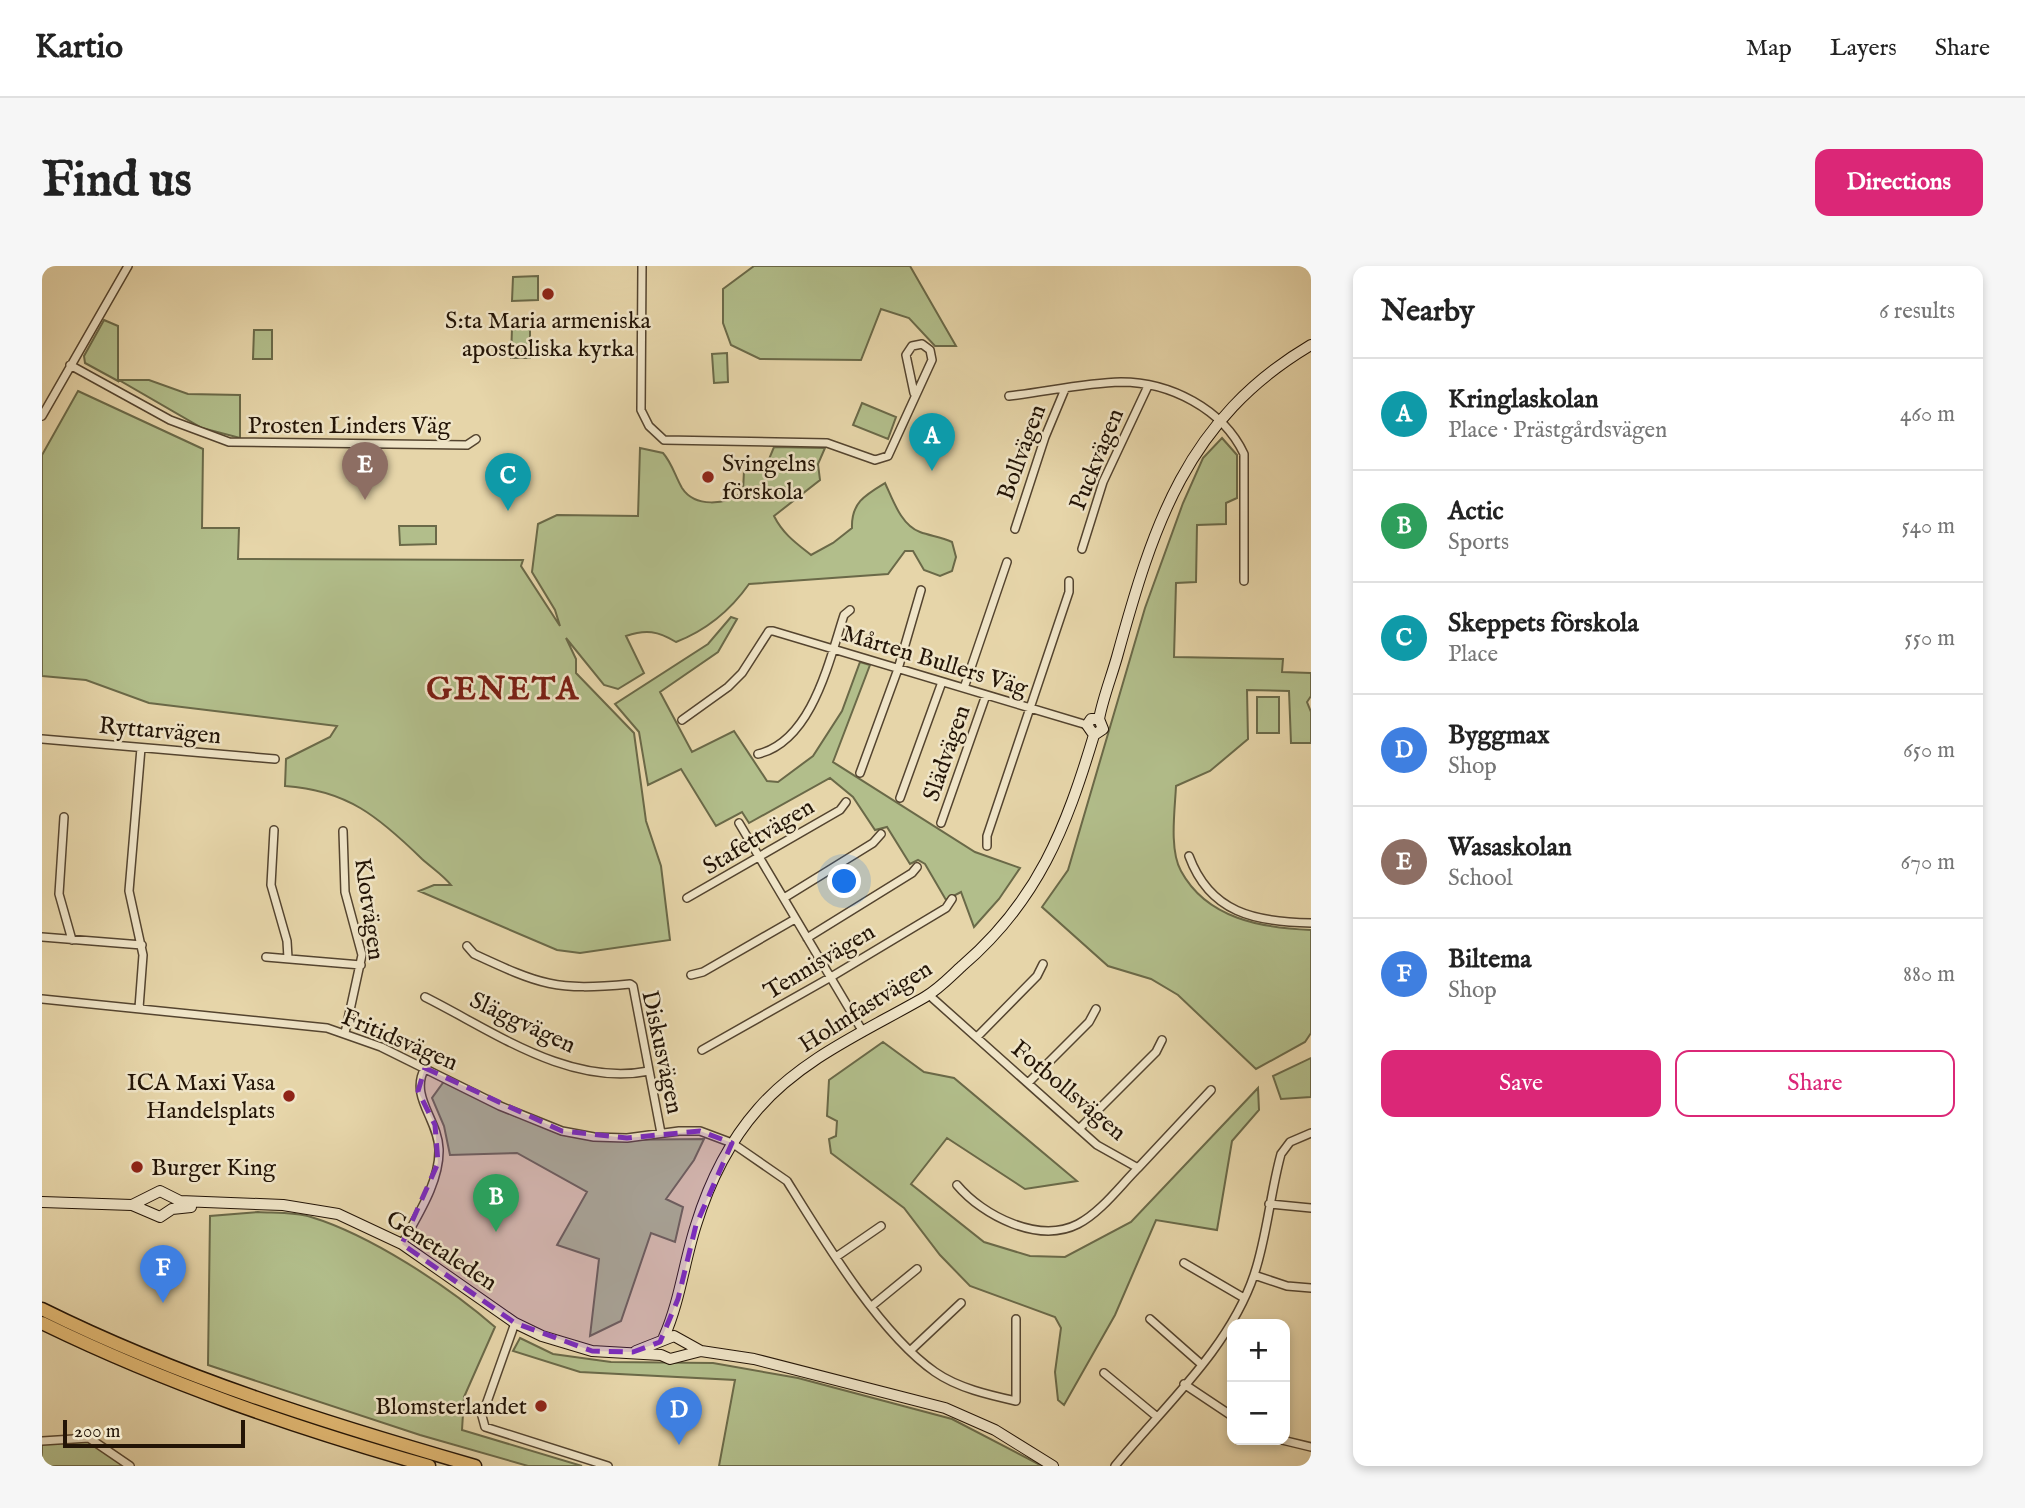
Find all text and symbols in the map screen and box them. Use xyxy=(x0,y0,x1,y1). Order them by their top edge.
text: Kartio xyxy=(35,27,123,69)
text: Map xyxy=(1746,33,1792,64)
text: Layers xyxy=(1830,33,1897,64)
text: Share xyxy=(1935,33,1990,64)
button: Directions xyxy=(1815,149,1983,216)
text: Find us xyxy=(42,151,192,213)
marker: S:ta Maria armeniska apostoliska kyrka xyxy=(540,286,556,302)
text: Nearby xyxy=(1381,293,1474,331)
text: 6 results xyxy=(1879,297,1955,326)
place label: S:ta Maria armeniska apostoliska kyrka xyxy=(445,306,652,365)
text: Kringlaskolan xyxy=(1448,383,1599,416)
street label: Bollvägen xyxy=(991,400,1054,504)
text: A xyxy=(1396,400,1412,429)
text: 460 m xyxy=(1900,400,1955,429)
street label: Puckvägen xyxy=(1063,404,1132,515)
street label: Prosten Linders Väg xyxy=(248,411,451,442)
pin: A xyxy=(909,413,955,471)
text: Place · Prästgårdsvägen xyxy=(1448,416,1667,445)
pin: E xyxy=(342,442,388,500)
place label: Svingelns förskola xyxy=(722,449,816,508)
pin: C xyxy=(485,453,531,511)
marker: Svingelns förskola xyxy=(700,469,716,485)
text: Actic xyxy=(1448,495,1504,528)
text: B xyxy=(1396,512,1412,541)
text: 540 m xyxy=(1901,512,1955,541)
text: Sports xyxy=(1448,528,1509,557)
text: Skeppets förskola xyxy=(1448,607,1639,640)
street label: Mårten Bullers Väg xyxy=(838,618,1032,705)
text: C xyxy=(1396,624,1412,653)
text: 550 m xyxy=(1904,624,1955,653)
text: Place xyxy=(1448,640,1498,669)
district label: GENETA xyxy=(426,670,580,711)
street label: Slädvägen xyxy=(917,701,978,806)
street label: Ryttarvägen xyxy=(97,711,223,752)
text: Byggmax xyxy=(1448,719,1550,752)
text: D xyxy=(1395,736,1413,765)
text: 650 m xyxy=(1903,736,1955,765)
text: Shop xyxy=(1448,752,1497,781)
street label: Stafettvägen xyxy=(697,792,820,883)
text: Wasaskolan xyxy=(1448,831,1572,864)
text: E xyxy=(1396,848,1412,877)
text: 670 m xyxy=(1900,848,1955,877)
street label: Klotvägen xyxy=(346,856,391,962)
your location xyxy=(827,864,861,898)
text: School xyxy=(1448,864,1513,893)
street label: Tennisvägen xyxy=(758,917,881,1008)
text: Biltema xyxy=(1448,943,1531,976)
street label: Holmfastvägen xyxy=(793,954,939,1061)
text: F xyxy=(1397,960,1411,989)
text: 880 m xyxy=(1903,960,1955,989)
text: Shop xyxy=(1448,976,1497,1005)
street label: Släggvägen xyxy=(464,985,581,1061)
street label: Diskusvägen xyxy=(633,988,690,1117)
street label: Fritidsvägen xyxy=(336,1002,463,1079)
street label: Fotbollsvägen xyxy=(1004,1034,1132,1149)
button: Save xyxy=(1381,1050,1661,1117)
button: Share xyxy=(1675,1050,1955,1117)
place label: ICA Maxi Vasa Handelsplats xyxy=(127,1068,276,1127)
marker: ICA Maxi Vasa Handelsplats xyxy=(281,1088,297,1104)
place label: Burger King xyxy=(151,1153,277,1184)
marker: Burger King xyxy=(129,1159,145,1175)
pin: B xyxy=(473,1174,519,1232)
street label: Genetaleden xyxy=(380,1204,503,1299)
pin: F xyxy=(140,1245,186,1303)
map controls xyxy=(1227,1319,1290,1445)
button: + xyxy=(1227,1319,1290,1382)
button: − xyxy=(1227,1382,1290,1445)
pin: D xyxy=(656,1387,702,1445)
place label: Blomsterlandet xyxy=(375,1392,527,1423)
marker: Blomsterlandet xyxy=(533,1398,549,1414)
scale bar xyxy=(63,1417,245,1449)
text: 200 m xyxy=(74,1420,120,1444)

